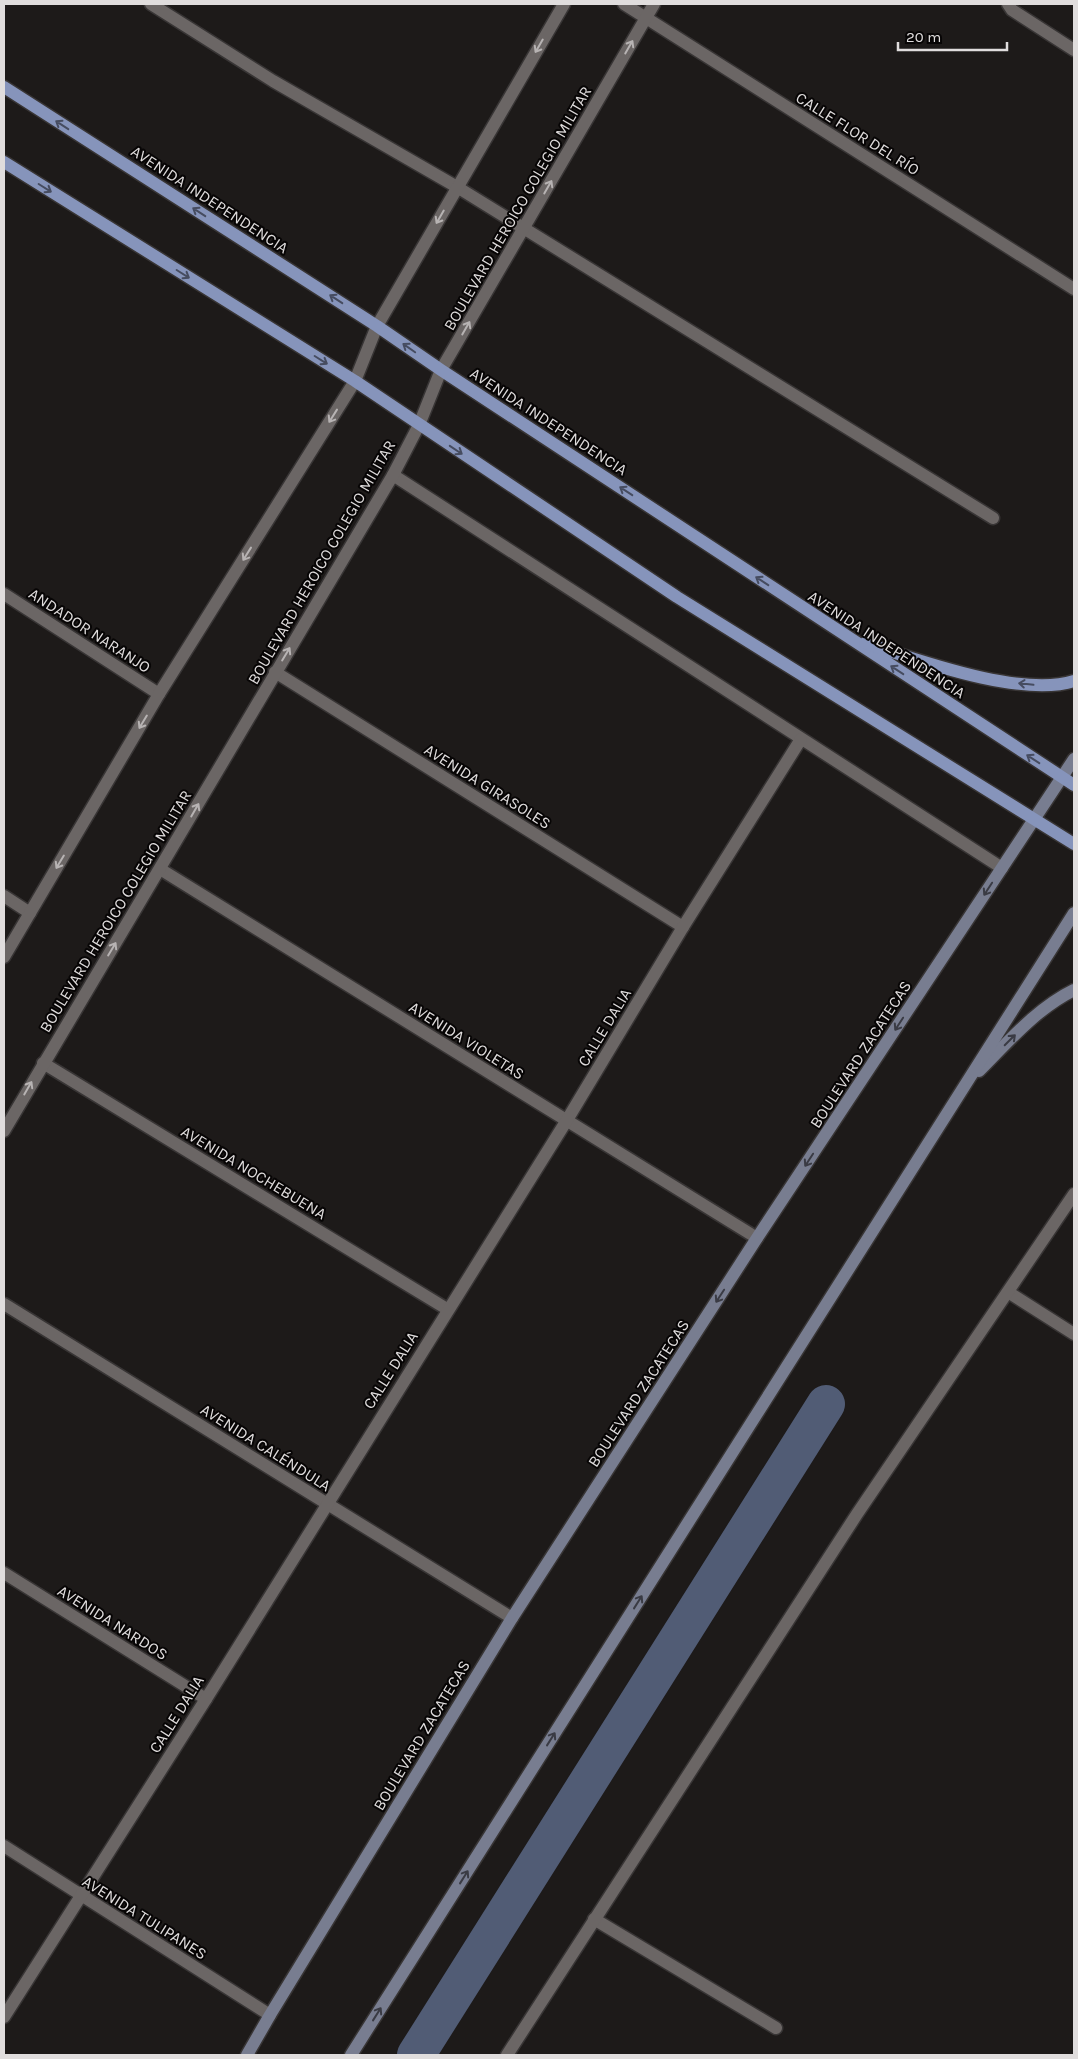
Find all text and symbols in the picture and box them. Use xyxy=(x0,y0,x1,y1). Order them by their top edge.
scale bar xyxy=(898,20,1007,52)
text: 20 m xyxy=(906,28,941,46)
one-way arrow xyxy=(534,38,544,53)
one-way arrow xyxy=(625,40,635,54)
street label: BOULEVARD HEROICO COLEGIO MILITAR xyxy=(439,83,595,334)
street label: CALLE FLOR DEL RÍO xyxy=(792,88,923,179)
one-way arrow xyxy=(56,119,70,129)
street label: AVENIDA INDEPENDENCIA xyxy=(128,141,292,257)
one-way arrow xyxy=(543,181,553,195)
one-way arrow xyxy=(38,183,52,193)
one-way arrow xyxy=(193,207,207,217)
one-way arrow xyxy=(435,209,445,224)
one-way arrow xyxy=(175,270,189,280)
one-way arrow xyxy=(330,294,344,304)
one-way arrow xyxy=(461,320,471,335)
one-way arrow xyxy=(403,343,417,353)
one-way arrow xyxy=(313,356,327,366)
street label: AVENIDA INDEPENDENCIA xyxy=(467,363,631,479)
one-way arrow xyxy=(328,409,338,423)
street label: BOULEVARD HEROICO COLEGIO MILITAR xyxy=(243,437,399,688)
one-way arrow xyxy=(449,445,463,455)
one-way arrow xyxy=(619,486,633,496)
one-way arrow xyxy=(241,547,252,561)
one-way arrow xyxy=(755,575,769,585)
street label: ANDADOR NARANJO xyxy=(25,584,154,677)
street label: AVENIDA INDEPENDENCIA xyxy=(805,586,969,702)
one-way arrow xyxy=(281,648,291,662)
one-way arrow xyxy=(891,665,905,675)
one-way arrow xyxy=(1018,679,1034,689)
one-way arrow xyxy=(137,714,147,728)
street label: AVENIDA GIRASOLES xyxy=(421,740,555,833)
one-way arrow xyxy=(1027,754,1041,764)
street label: BOULEVARD HEROICO COLEGIO MILITAR xyxy=(35,787,195,1036)
one-way arrow xyxy=(190,802,200,817)
one-way arrow xyxy=(55,854,65,869)
one-way arrow xyxy=(983,881,993,895)
one-way arrow xyxy=(108,943,118,957)
street label: BOULEVARD ZACATECAS xyxy=(806,977,915,1131)
street label: CALLE DALIA xyxy=(574,985,635,1070)
street label: AVENIDA VIOLETAS xyxy=(406,997,528,1084)
one-way arrow xyxy=(894,1017,904,1031)
one-way arrow xyxy=(1004,1034,1017,1046)
one-way arrow xyxy=(24,1082,34,1096)
street label: AVENIDA NOCHEBUENA xyxy=(178,1122,330,1223)
one-way arrow xyxy=(804,1152,814,1166)
one-way arrow xyxy=(715,1288,725,1302)
street label: BOULEVARD ZACATECAS xyxy=(584,1316,693,1470)
street label: CALLE DALIA xyxy=(359,1328,422,1412)
street label: AVENIDA CALÉNDULA xyxy=(197,1400,334,1495)
street label: AVENIDA NARDOS xyxy=(54,1581,171,1664)
one-way arrow xyxy=(632,1595,643,1609)
street label: BOULEVARD ZACATECAS xyxy=(369,1657,474,1814)
street label: CALLE DALIA xyxy=(145,1672,208,1756)
one-way arrow xyxy=(546,1733,556,1747)
one-way arrow xyxy=(460,1870,470,1884)
street label: AVENIDA TULIPANES xyxy=(79,1871,210,1963)
one-way arrow xyxy=(372,2007,383,2021)

